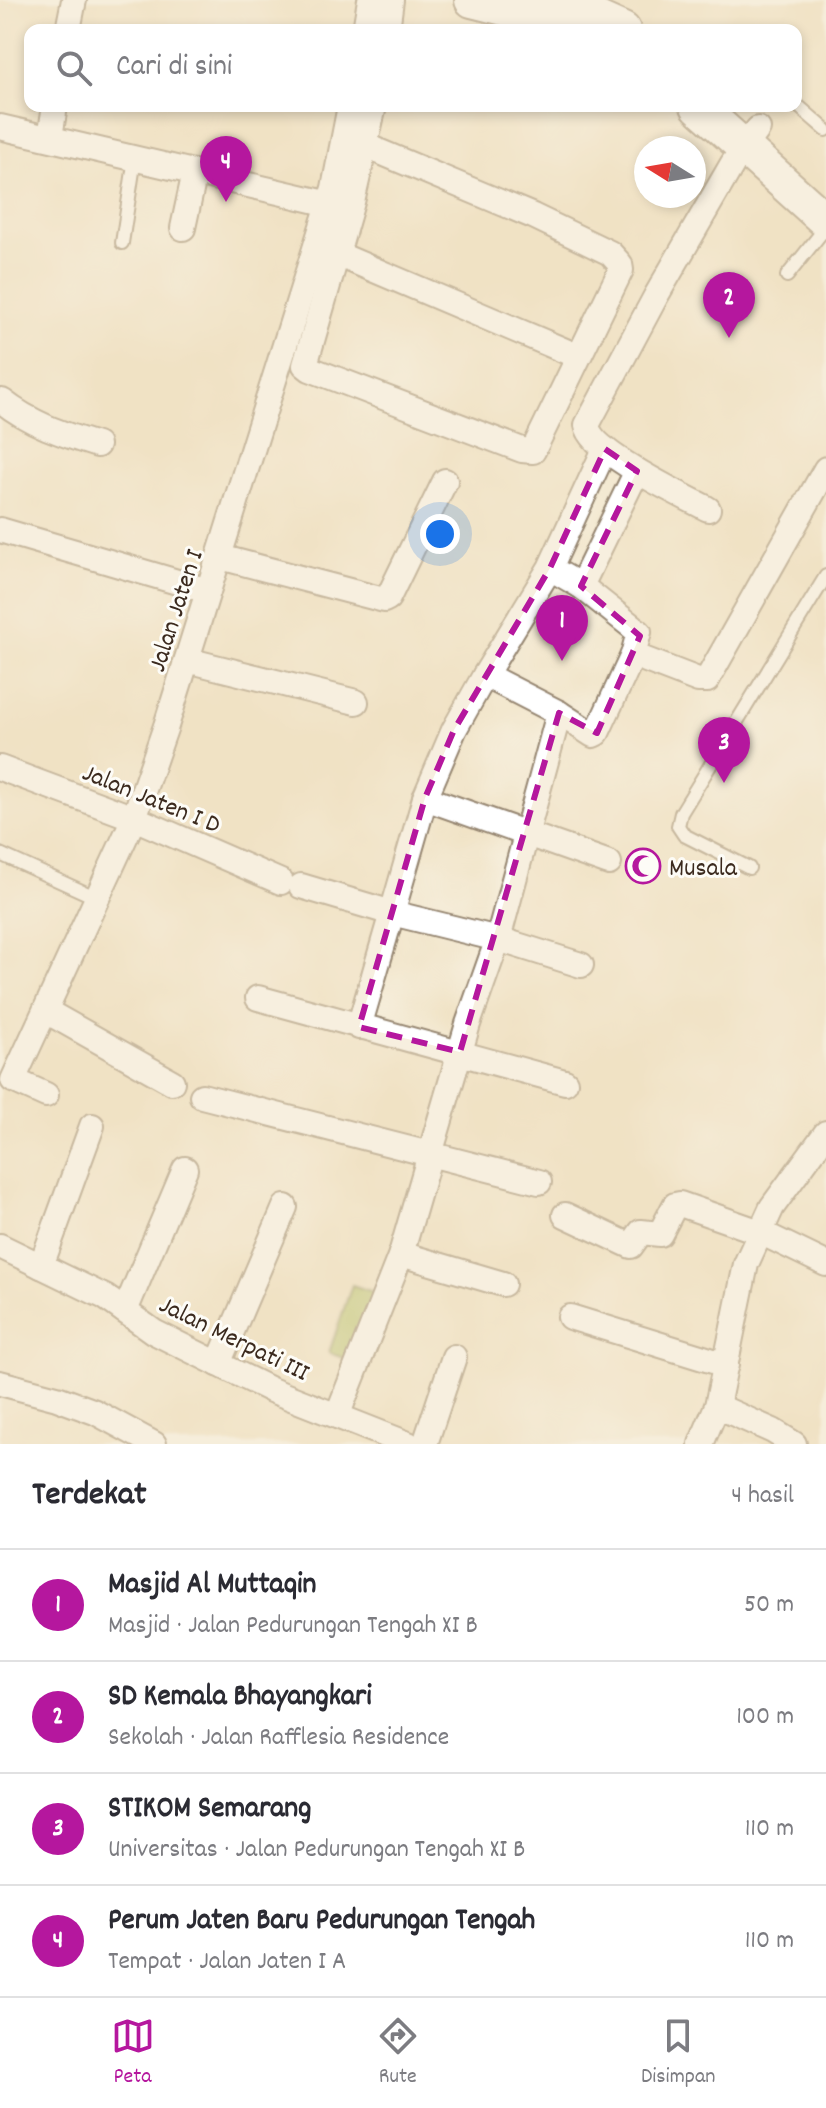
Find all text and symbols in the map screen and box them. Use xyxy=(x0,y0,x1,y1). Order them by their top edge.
search box xyxy=(24,24,802,112)
icon: search xyxy=(52,46,96,90)
text: Cari di sini xyxy=(116,47,232,90)
pin: 4 xyxy=(200,136,252,202)
north arrow xyxy=(634,136,706,208)
pin: 2 xyxy=(703,272,755,338)
your location xyxy=(420,514,460,554)
street label: Jalan Jaten I xyxy=(140,545,215,677)
pin: 1 xyxy=(536,595,588,661)
pin: 3 xyxy=(698,717,750,783)
street label: Jalan Jaten I D xyxy=(76,756,225,845)
mosque icon: Musala xyxy=(624,847,662,885)
place label: Musala xyxy=(669,851,738,888)
street label: Jalan Merpati III xyxy=(152,1288,315,1393)
text: Terdekat xyxy=(32,1472,147,1521)
text: 4 hasil xyxy=(731,1478,794,1515)
text: Masjid Al Muttaqin xyxy=(108,1565,316,1608)
text: 1 xyxy=(55,1587,61,1624)
text: 50 m xyxy=(744,1587,794,1624)
text: Masjid · Jalan Pedurungan Tengah XI B xyxy=(108,1608,478,1645)
text: SD Kemala Bhayangkari xyxy=(108,1677,372,1720)
text: 2 xyxy=(52,1699,64,1736)
text: 100 m xyxy=(736,1699,794,1736)
text: Sekolah · Jalan Rafflesia Residence xyxy=(108,1720,449,1757)
text: STIKOM Semarang xyxy=(108,1789,311,1832)
text: 3 xyxy=(52,1811,64,1848)
text: 110 m xyxy=(745,1811,794,1848)
text: Universitas · Jalan Pedurungan Tengah XI B xyxy=(108,1832,525,1869)
text: Perum Jaten Baru Pedurungan Tengah xyxy=(108,1901,535,1944)
text: 4 xyxy=(53,1923,63,1960)
text: 110 m xyxy=(745,1923,794,1960)
text: Tempat · Jalan Jaten I A xyxy=(108,1944,346,1981)
tab: Peta xyxy=(111,2014,155,2093)
tab: Rute xyxy=(376,2014,420,2093)
tab: Disimpan xyxy=(641,2014,715,2093)

